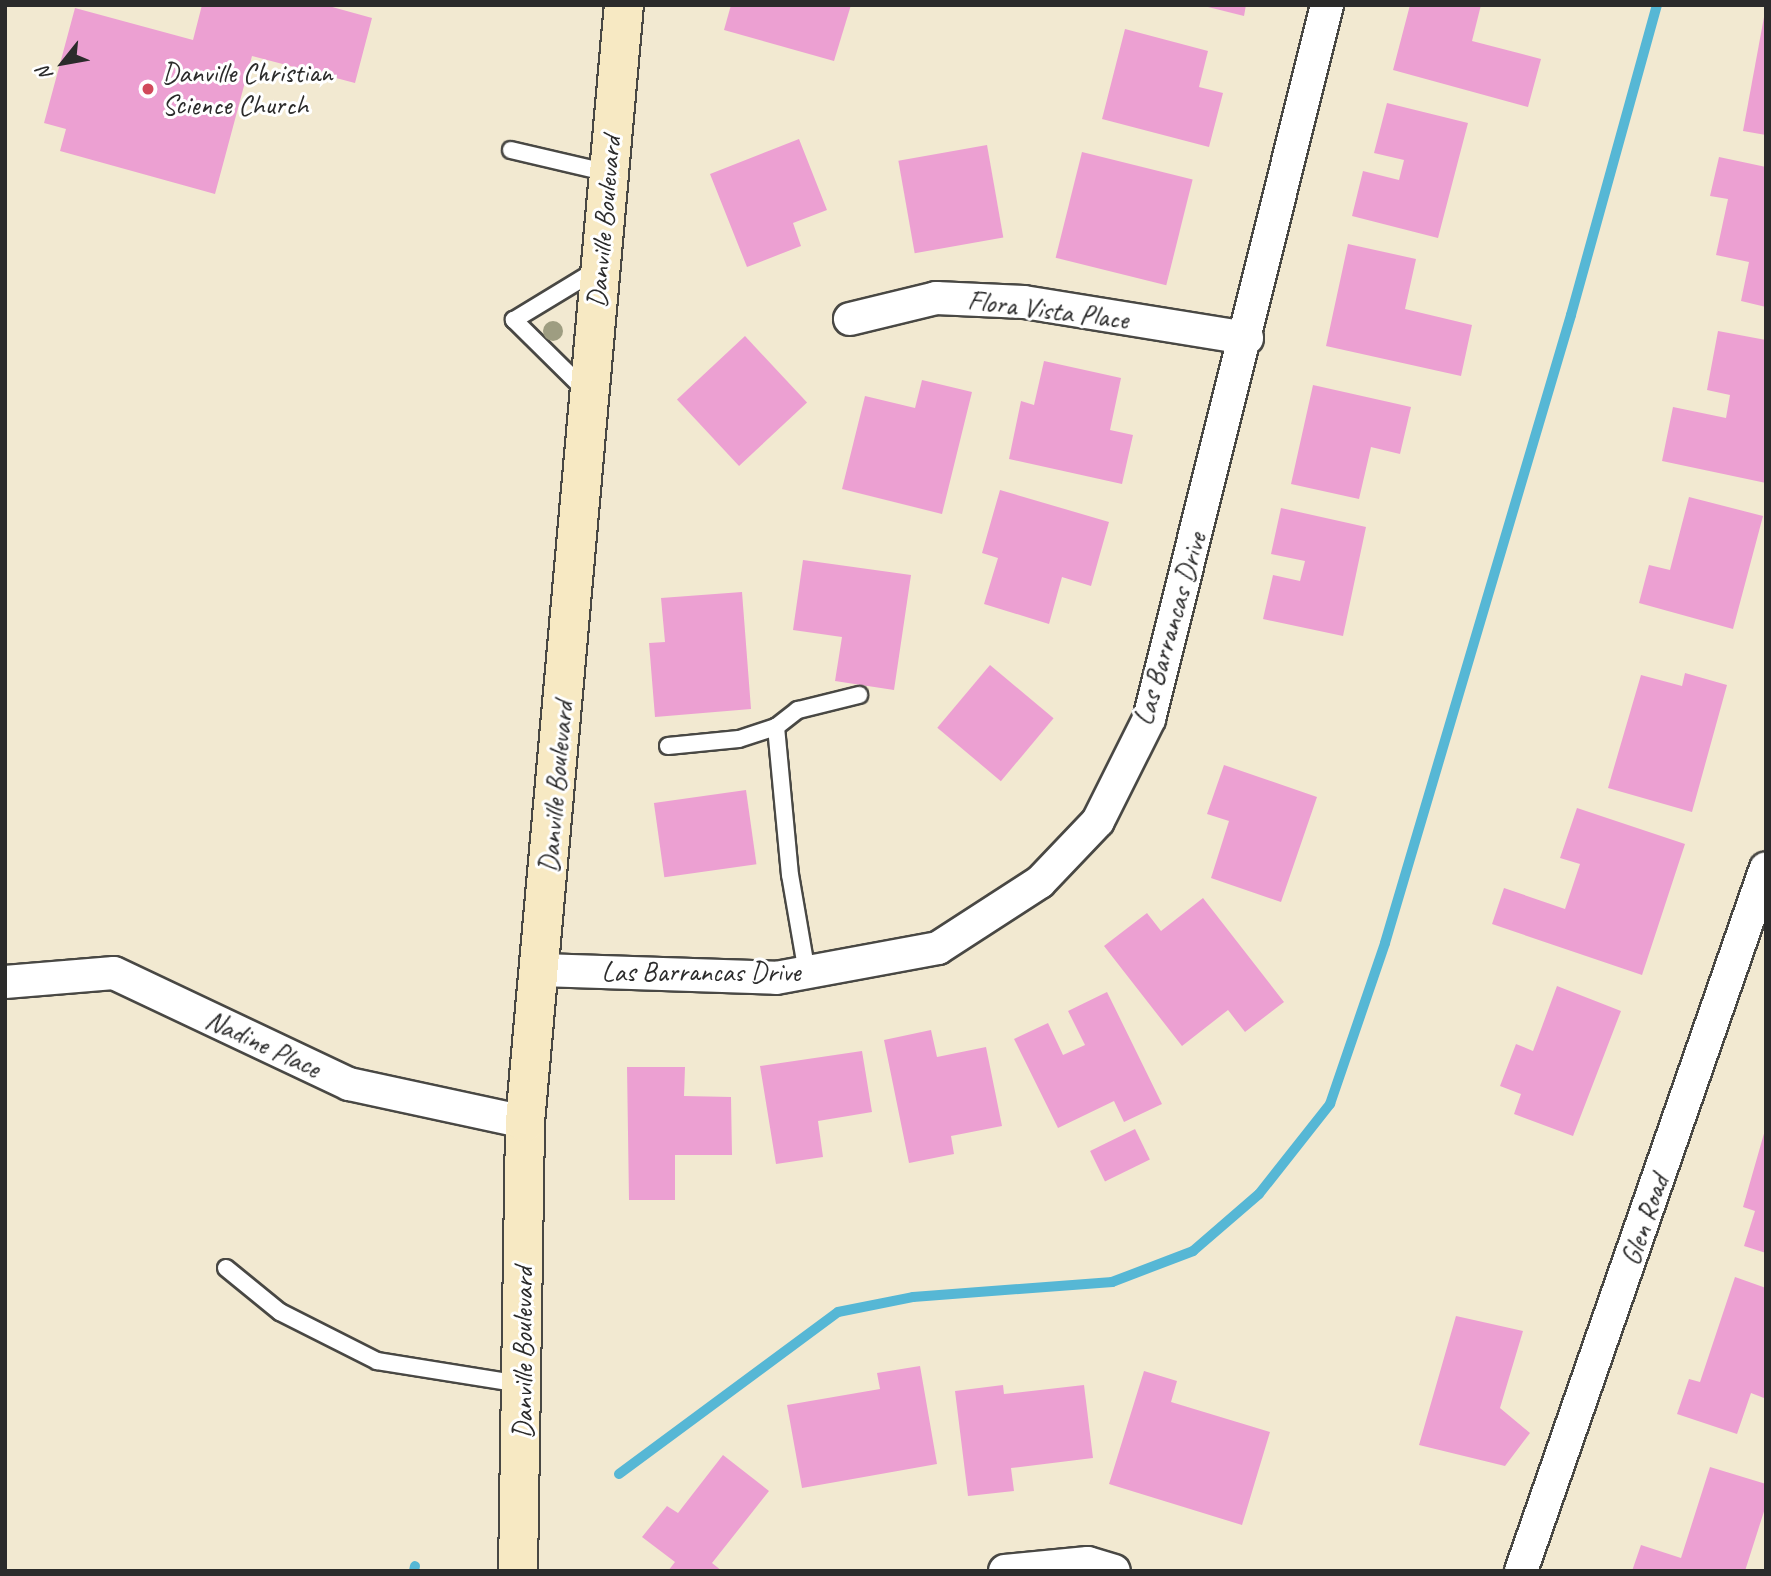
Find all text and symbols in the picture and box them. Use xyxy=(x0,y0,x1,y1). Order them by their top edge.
north arrow xyxy=(28,28,98,98)
place label: Danville Christian Science Church xyxy=(162,56,333,122)
text: N xyxy=(32,63,58,85)
marker: Danville Christian Science Church xyxy=(140,81,156,97)
street label: Danville Boulevard xyxy=(580,135,628,309)
street label: Flora Vista Place xyxy=(966,284,1130,336)
street label: Las Barrancas Drive xyxy=(1126,529,1214,729)
street label: Danville Boulevard xyxy=(532,700,580,874)
street label: Las Barrancas Drive xyxy=(601,955,801,989)
street label: Nadine Place xyxy=(200,1003,326,1085)
street label: Glen Road xyxy=(1614,1170,1676,1270)
street label: Danville Boulevard xyxy=(506,1267,540,1439)

